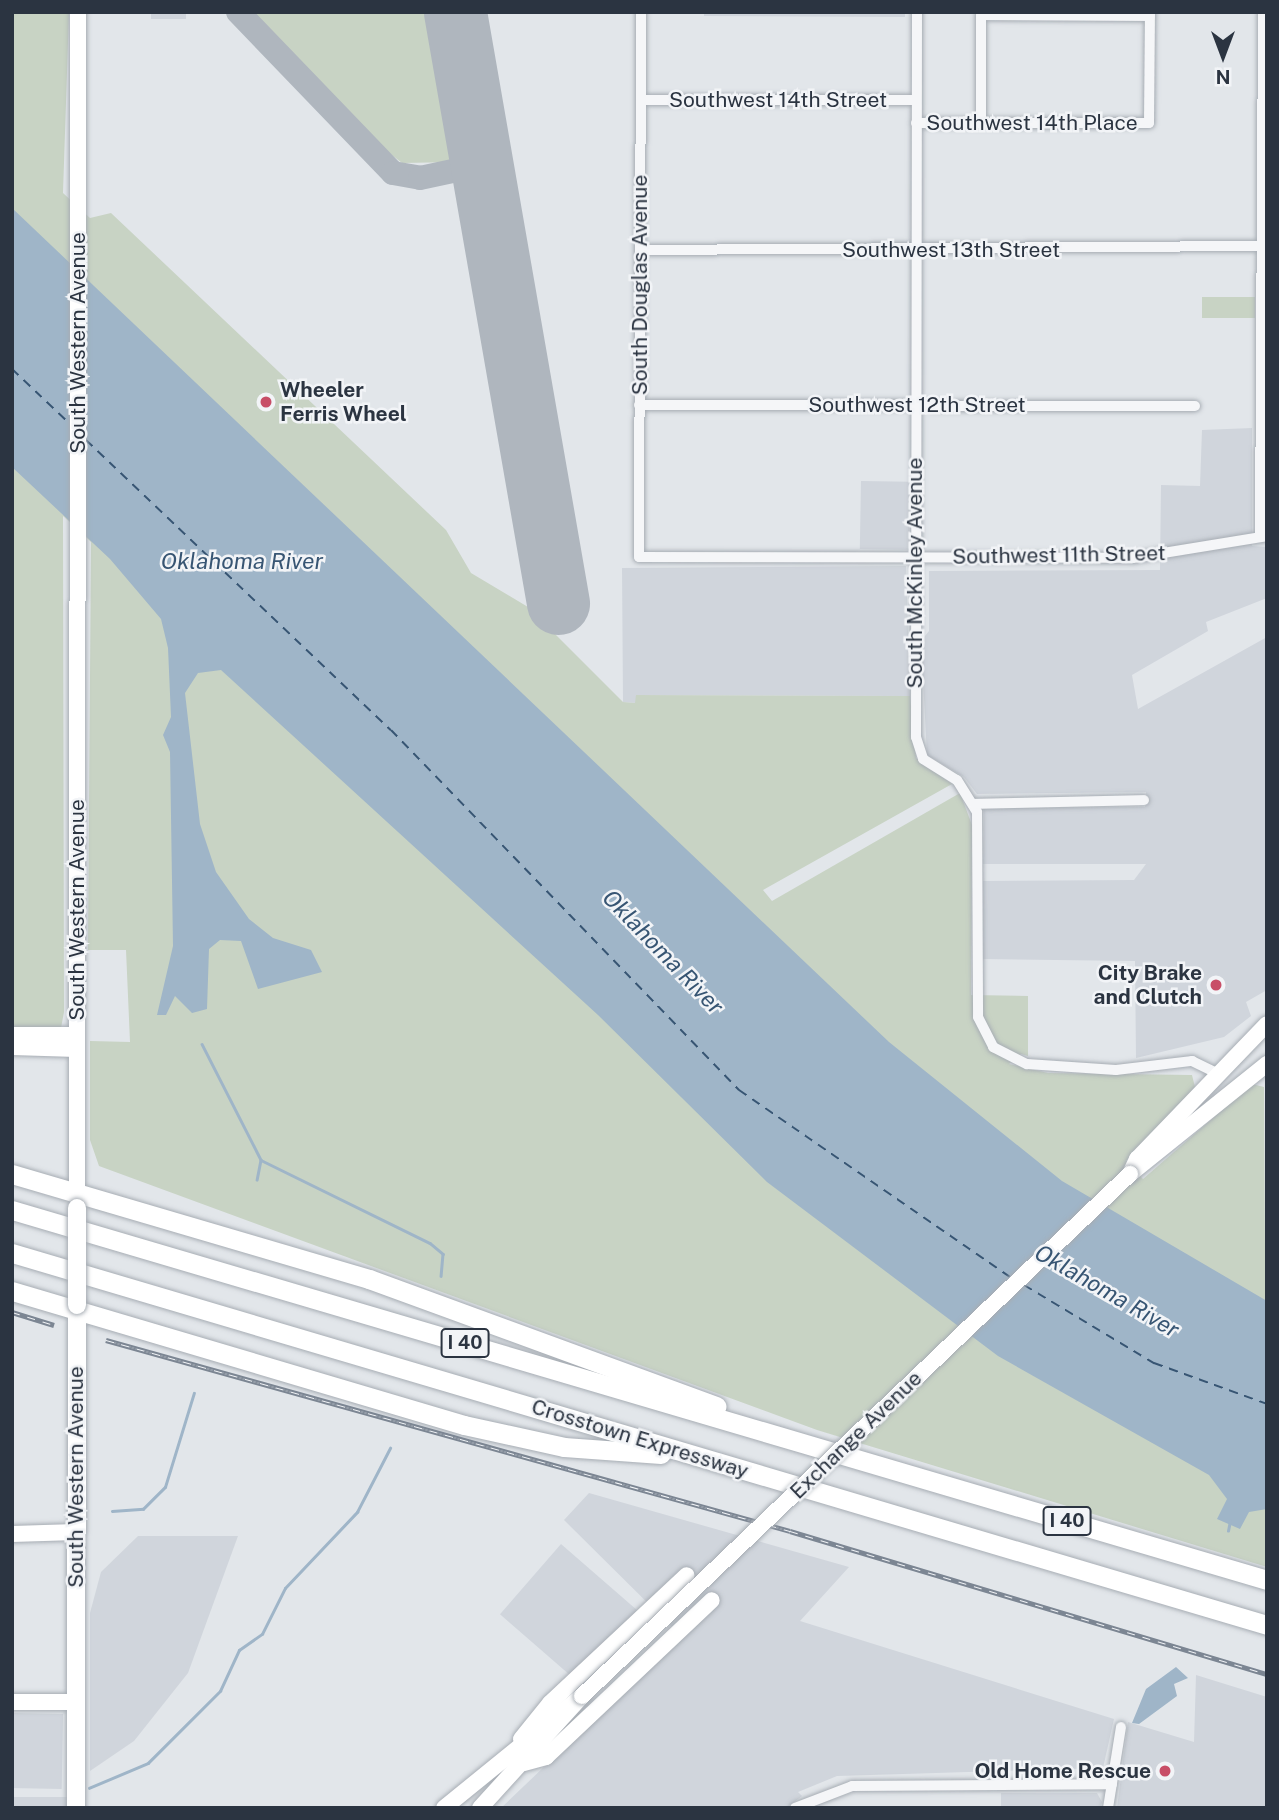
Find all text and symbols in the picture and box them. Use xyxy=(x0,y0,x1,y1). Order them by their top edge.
north arrow xyxy=(1188,21,1258,91)
text: N xyxy=(1216,66,1230,88)
street label: Southwest 14th Street xyxy=(669,87,887,113)
street label: Southwest 14th Place xyxy=(926,110,1138,136)
street label: South Douglas Avenue xyxy=(627,175,653,395)
street label: South Western Avenue xyxy=(65,232,91,454)
street label: Southwest 13th Street xyxy=(842,237,1060,263)
place label: Wheeler Ferris Wheel xyxy=(280,377,407,427)
street label: Southwest 12th Street xyxy=(808,392,1026,418)
marker: Wheeler Ferris Wheel xyxy=(258,394,274,410)
street label: South McKinley Avenue xyxy=(902,457,928,689)
street label: Southwest 11th Street xyxy=(952,541,1166,569)
water label: Oklahoma River xyxy=(161,547,323,575)
street label: South Western Avenue xyxy=(64,799,90,1021)
water label: Oklahoma River xyxy=(597,884,729,1020)
place label: City Brake and Clutch xyxy=(1094,960,1202,1010)
marker: City Brake and Clutch xyxy=(1208,977,1224,993)
water label: Oklahoma River xyxy=(1030,1238,1184,1344)
road number: I 40 xyxy=(440,1328,490,1358)
street label: South Western Avenue xyxy=(63,1366,89,1588)
street label: Exchange Avenue xyxy=(785,1366,927,1504)
street label: Crosstown Expressway xyxy=(529,1394,751,1484)
road number: I 40 xyxy=(1042,1506,1092,1536)
place label: Old Home Rescue xyxy=(975,1758,1151,1784)
marker: Old Home Rescue xyxy=(1157,1763,1173,1779)

